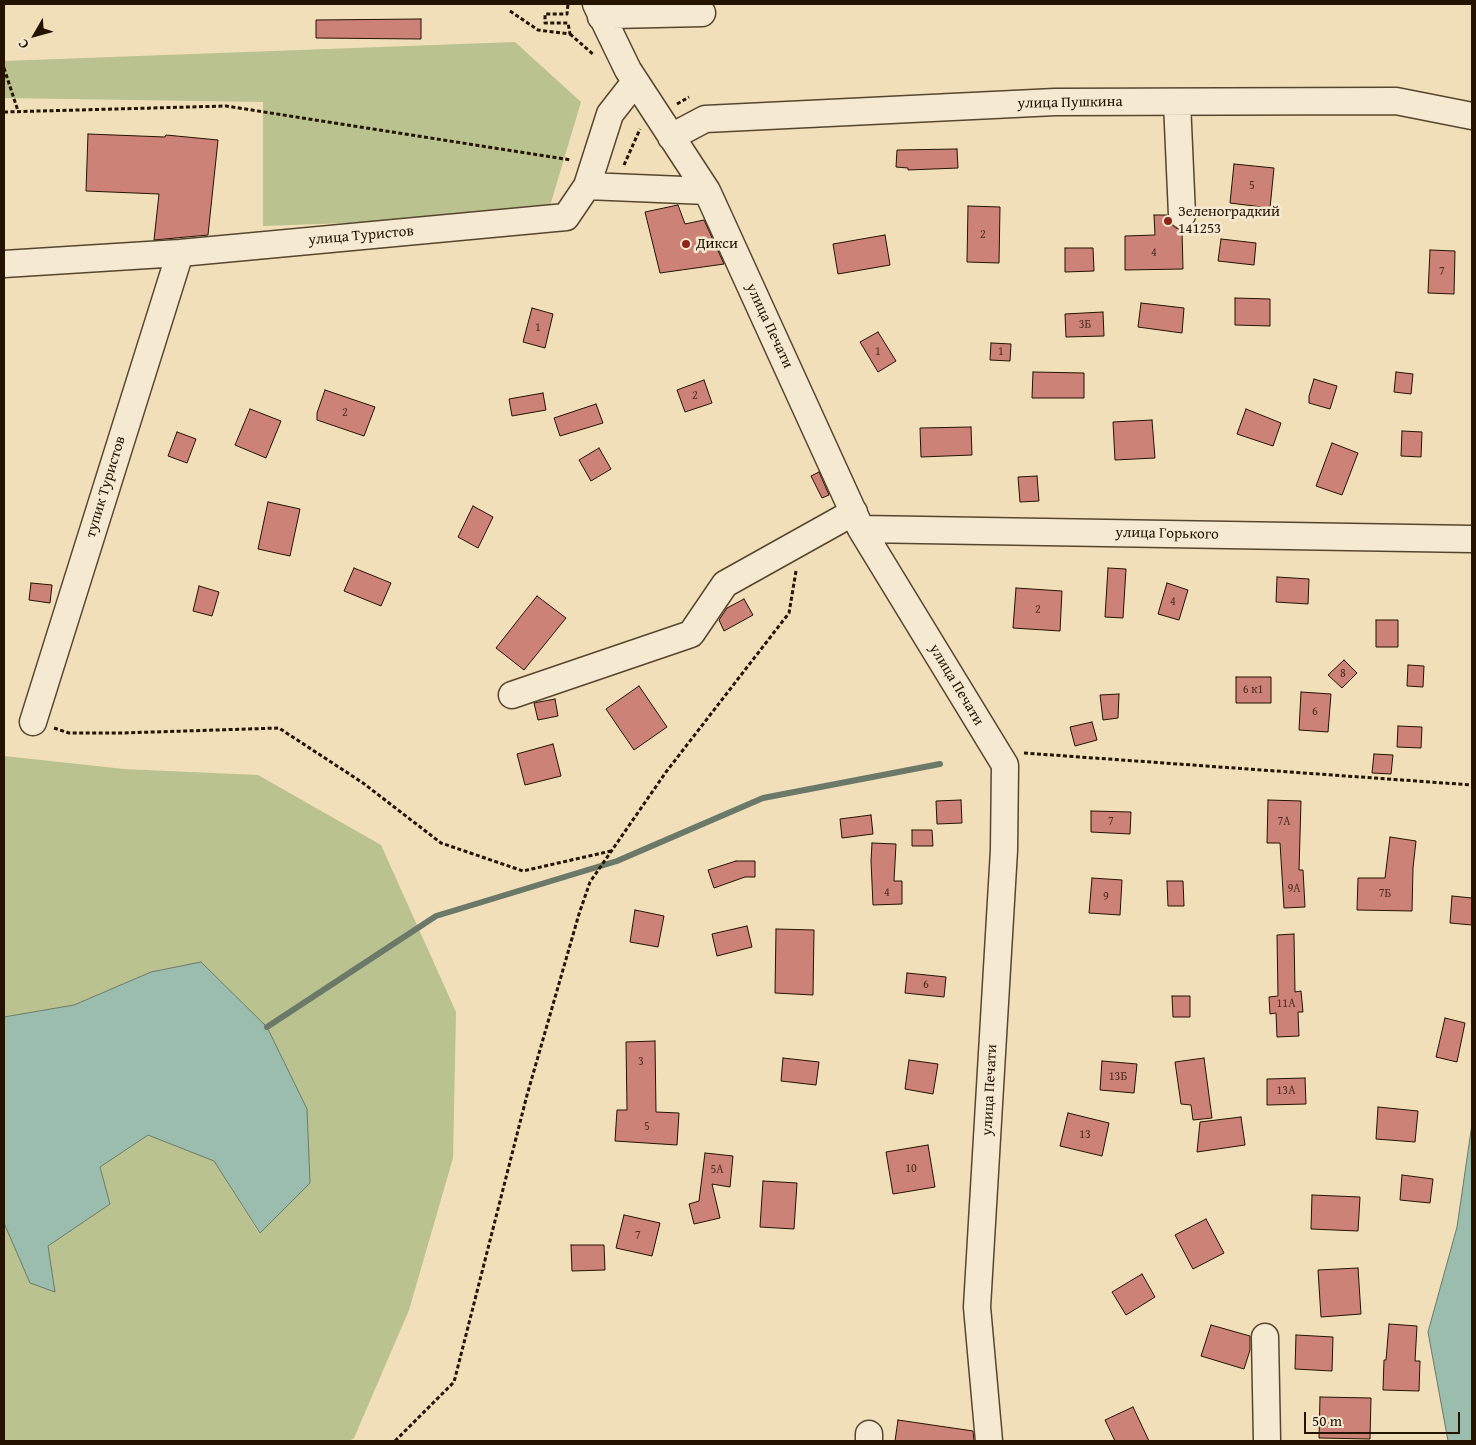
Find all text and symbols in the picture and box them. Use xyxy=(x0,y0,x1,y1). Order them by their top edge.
north arrow xyxy=(10,10,60,60)
text: С xyxy=(13,35,34,54)
street label: улица Пушкина xyxy=(1017,93,1123,113)
house number: 5 xyxy=(1249,179,1255,193)
place label: Зеленоградкий 141253 xyxy=(1178,203,1280,238)
marker: Зеленоградкий 141253 xyxy=(1162,215,1174,227)
street label: улица Туристов xyxy=(308,222,414,250)
house number: 2 xyxy=(980,228,986,242)
place label: Дикси xyxy=(696,235,738,253)
marker: Дикси xyxy=(680,238,692,250)
house number: 4 xyxy=(1151,246,1157,260)
house number: 7 xyxy=(1439,265,1445,279)
street label: улица Печати xyxy=(741,281,797,371)
house number: 3Б xyxy=(1079,318,1091,332)
house number: 1 xyxy=(535,321,541,335)
house number: 1 xyxy=(875,345,881,359)
house number: 1 xyxy=(998,345,1004,359)
house number: 2 xyxy=(692,389,698,403)
house number: 2 xyxy=(342,406,348,420)
street label: тупик Туристов xyxy=(82,434,130,540)
street label: улица Горького xyxy=(1115,524,1219,544)
house number: 4 xyxy=(1170,595,1176,609)
house number: 2 xyxy=(1035,603,1041,617)
street label: улица Печати xyxy=(925,641,987,729)
house number: 8 xyxy=(1340,667,1346,681)
house number: 6 к1 xyxy=(1243,683,1263,697)
house number: 6 xyxy=(1312,705,1318,719)
house number: 7 xyxy=(1108,815,1114,829)
house number: 7А xyxy=(1277,815,1291,829)
house number: 9А xyxy=(1287,882,1301,896)
house number: 4 xyxy=(884,886,890,900)
house number: 7Б xyxy=(1379,887,1391,901)
house number: 9 xyxy=(1103,890,1109,904)
house number: 6 xyxy=(923,978,929,992)
house number: 11А xyxy=(1277,997,1295,1011)
street label: улица Печати xyxy=(979,1044,1001,1136)
house number: 3 xyxy=(638,1055,644,1069)
house number: 13Б xyxy=(1109,1070,1127,1084)
house number: 13А xyxy=(1277,1084,1295,1098)
house number: 5 xyxy=(644,1120,650,1134)
house number: 13 xyxy=(1079,1128,1091,1142)
house number: 10 xyxy=(905,1162,917,1176)
house number: 5А xyxy=(710,1163,724,1177)
house number: 7 xyxy=(635,1229,641,1243)
scale bar xyxy=(1306,1402,1462,1434)
text: 50 m xyxy=(1312,1410,1342,1431)

